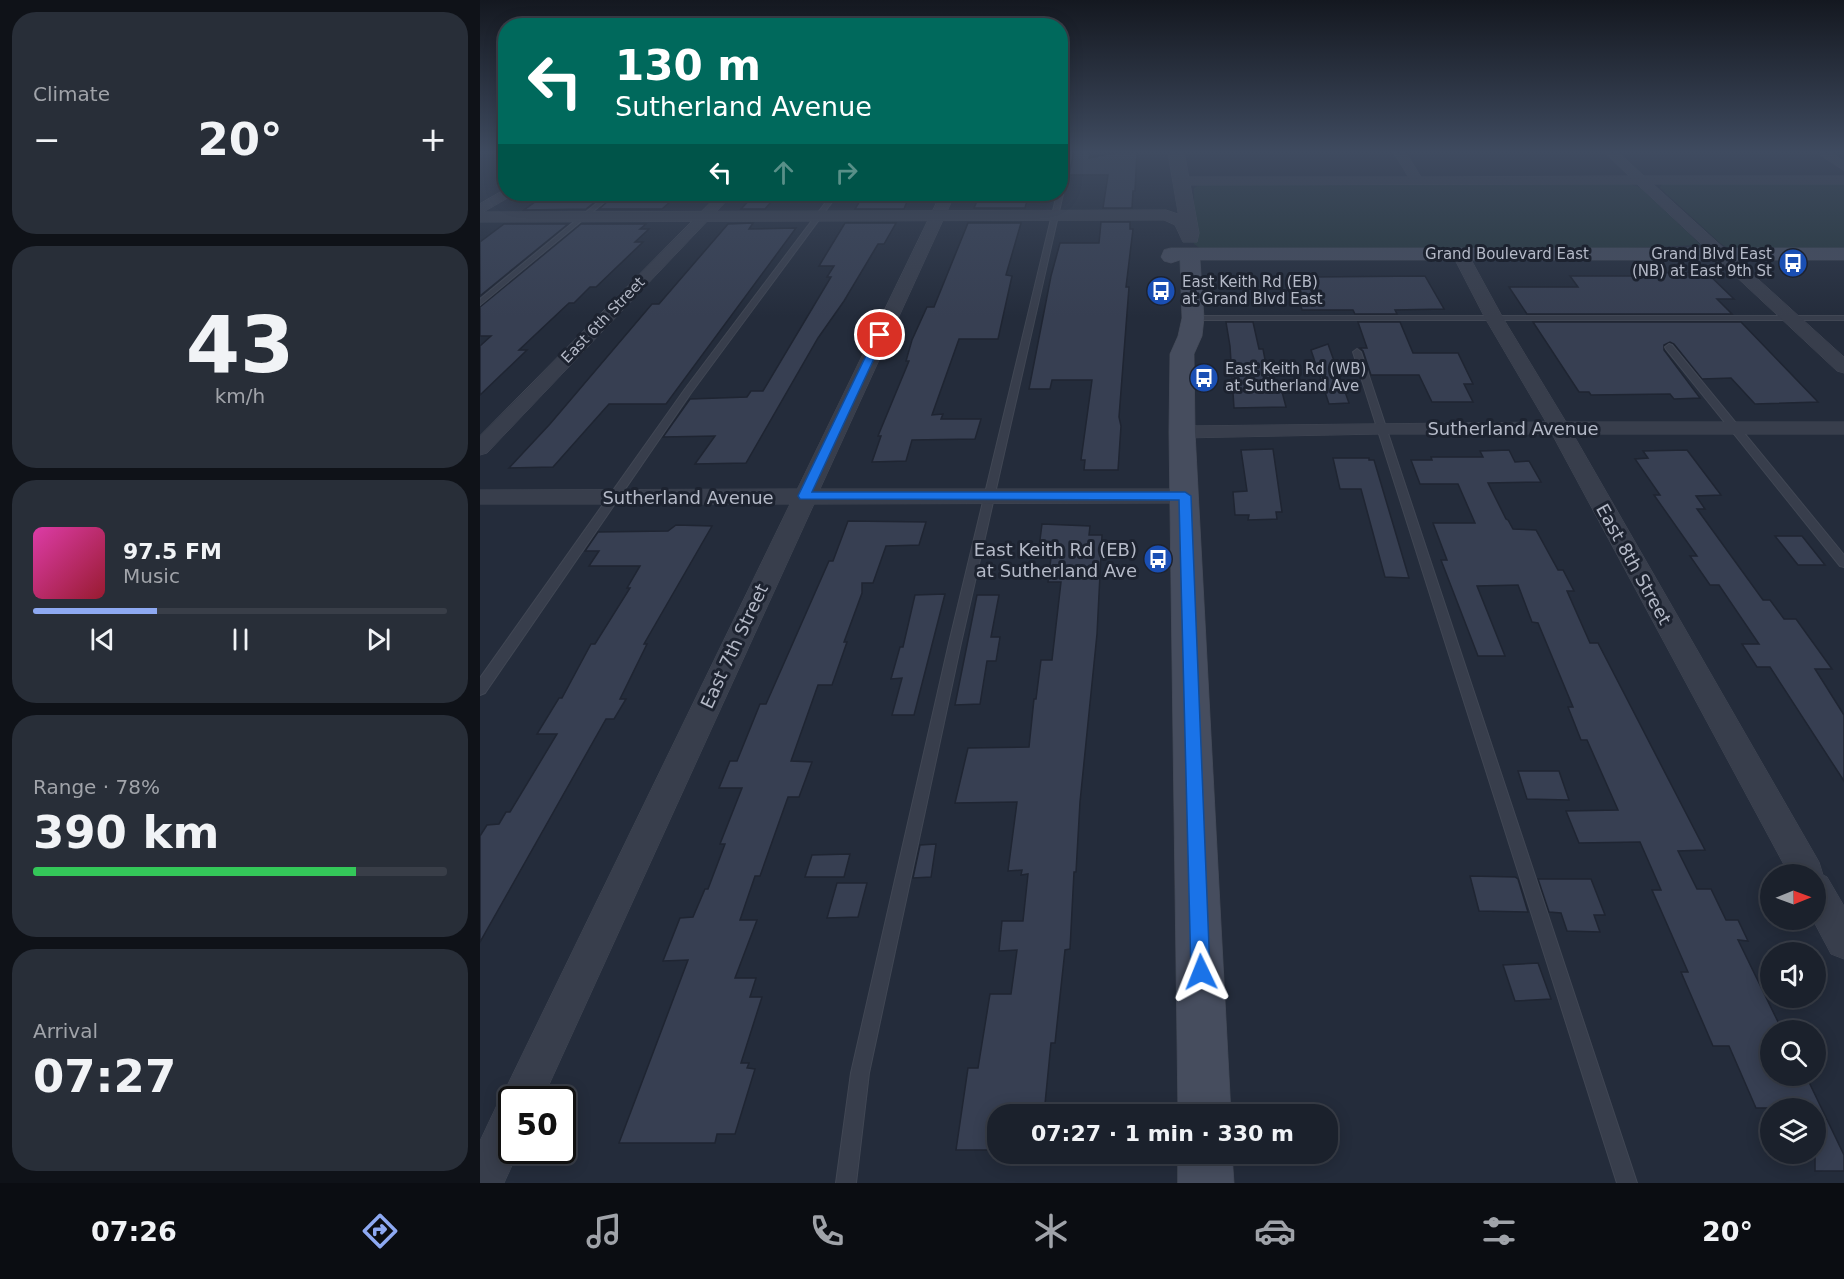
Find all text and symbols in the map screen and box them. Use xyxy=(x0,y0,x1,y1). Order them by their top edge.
text: 130 m xyxy=(615,41,761,90)
icon: left xyxy=(516,42,594,120)
text: Climate xyxy=(33,82,110,106)
text: Sutherland Avenue xyxy=(615,91,872,122)
text: 20° xyxy=(197,113,283,166)
text: − xyxy=(33,120,61,159)
text: + xyxy=(419,120,447,159)
icon: left xyxy=(704,156,737,189)
icon: ahead xyxy=(767,156,800,189)
icon: right xyxy=(830,156,863,189)
street label: Grand Boulevard East xyxy=(1425,245,1589,263)
place label: Grand Blvd East (NB) at East 9th St xyxy=(1632,245,1772,280)
bus stop icon: Grand Blvd East (NB) at East 9th St xyxy=(1777,247,1809,279)
street label: East 6th Street xyxy=(557,273,649,367)
place label: East Keith Rd (EB) at Grand Blvd East xyxy=(1182,273,1323,308)
bus stop icon: East Keith Rd (EB) at Grand Blvd East xyxy=(1145,275,1177,307)
text: 43 xyxy=(186,300,294,390)
pin xyxy=(854,309,905,360)
icon: arrive xyxy=(863,318,896,351)
place label: East Keith Rd (WB) at Sutherland Ave xyxy=(1225,360,1366,395)
bus stop icon: East Keith Rd (WB) at Sutherland Ave xyxy=(1188,362,1220,394)
text: km/h xyxy=(215,384,265,408)
street label: Sutherland Avenue xyxy=(1427,418,1599,439)
street label: Sutherland Avenue xyxy=(602,487,774,508)
street label: East 8th Street xyxy=(1592,500,1676,628)
text: 97.5 FM xyxy=(123,539,222,564)
place label: East Keith Rd (EB) at Sutherland Ave xyxy=(974,539,1137,581)
bus stop icon: East Keith Rd (EB) at Sutherland Ave xyxy=(1142,543,1174,575)
text: Music xyxy=(123,564,180,588)
street label: East 7th Street xyxy=(696,580,772,712)
icon: previous xyxy=(86,623,119,656)
icon: pause xyxy=(224,623,257,656)
icon: next xyxy=(362,623,395,656)
text: Range · 78% xyxy=(33,775,160,799)
text: 390 km xyxy=(33,806,219,859)
north arrow xyxy=(1760,864,1826,930)
map controls xyxy=(1760,864,1826,1164)
position arrow xyxy=(1169,940,1233,1004)
button: sound xyxy=(1760,942,1826,1008)
text: Arrival xyxy=(33,1019,98,1043)
button: search xyxy=(1760,1020,1826,1086)
text: 07:27 xyxy=(33,1050,176,1103)
speed limit sign: 50 xyxy=(498,1086,576,1164)
button: layers xyxy=(1760,1098,1826,1164)
text: 07:27 · 1 min · 330 m xyxy=(1031,1121,1294,1146)
icon: directions xyxy=(359,1210,401,1252)
icon: music xyxy=(583,1210,625,1252)
icon: phone xyxy=(806,1210,848,1252)
icon: climate xyxy=(1030,1210,1072,1252)
icon: car xyxy=(1254,1210,1296,1252)
icon: filters xyxy=(1478,1210,1520,1252)
text: 07:26 xyxy=(91,1216,177,1247)
text: 20° xyxy=(1702,1216,1753,1247)

